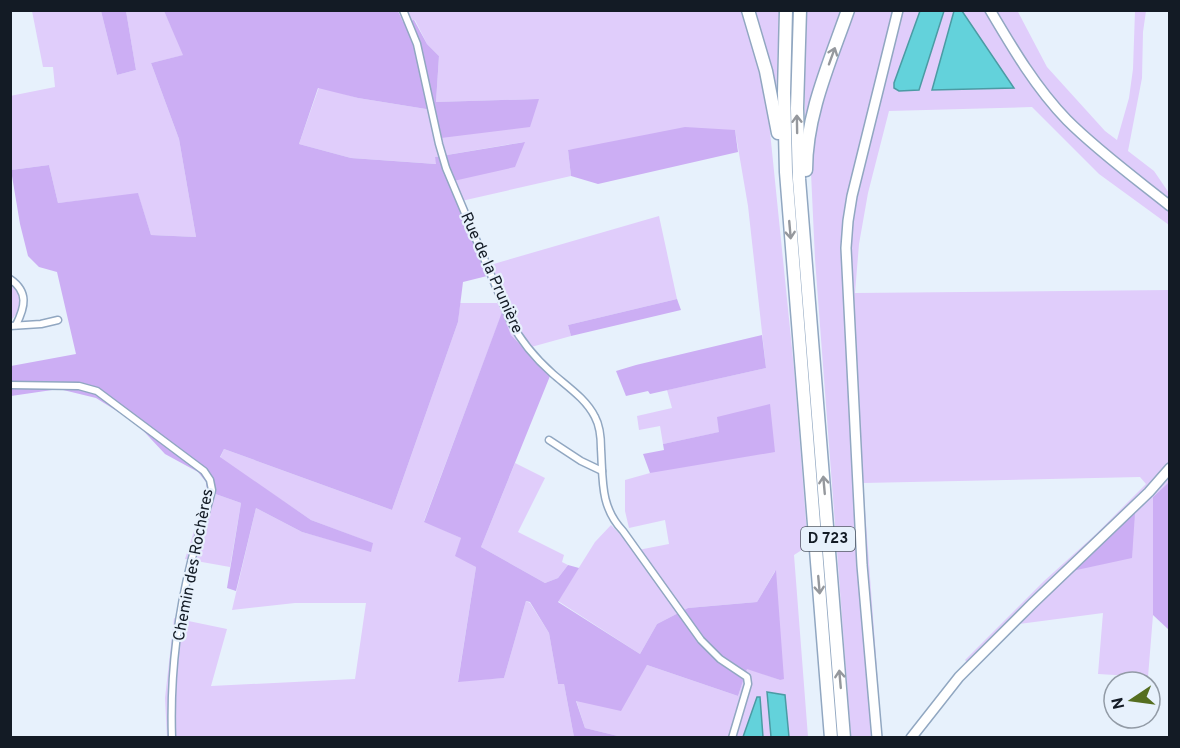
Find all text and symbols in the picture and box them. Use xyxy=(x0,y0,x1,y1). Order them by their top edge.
one-way arrow xyxy=(827,47,838,66)
one-way arrow xyxy=(791,114,803,134)
street label: Rue de la Prunière xyxy=(455,209,527,337)
one-way arrow xyxy=(785,219,796,239)
one-way arrow xyxy=(818,475,829,495)
street label: Chemin des Rochères xyxy=(169,487,219,643)
road number: D 723 xyxy=(801,527,855,551)
one-way arrow xyxy=(814,575,825,594)
one-way arrow xyxy=(834,670,845,690)
north arrow xyxy=(1102,670,1162,730)
text: N xyxy=(1108,695,1130,711)

